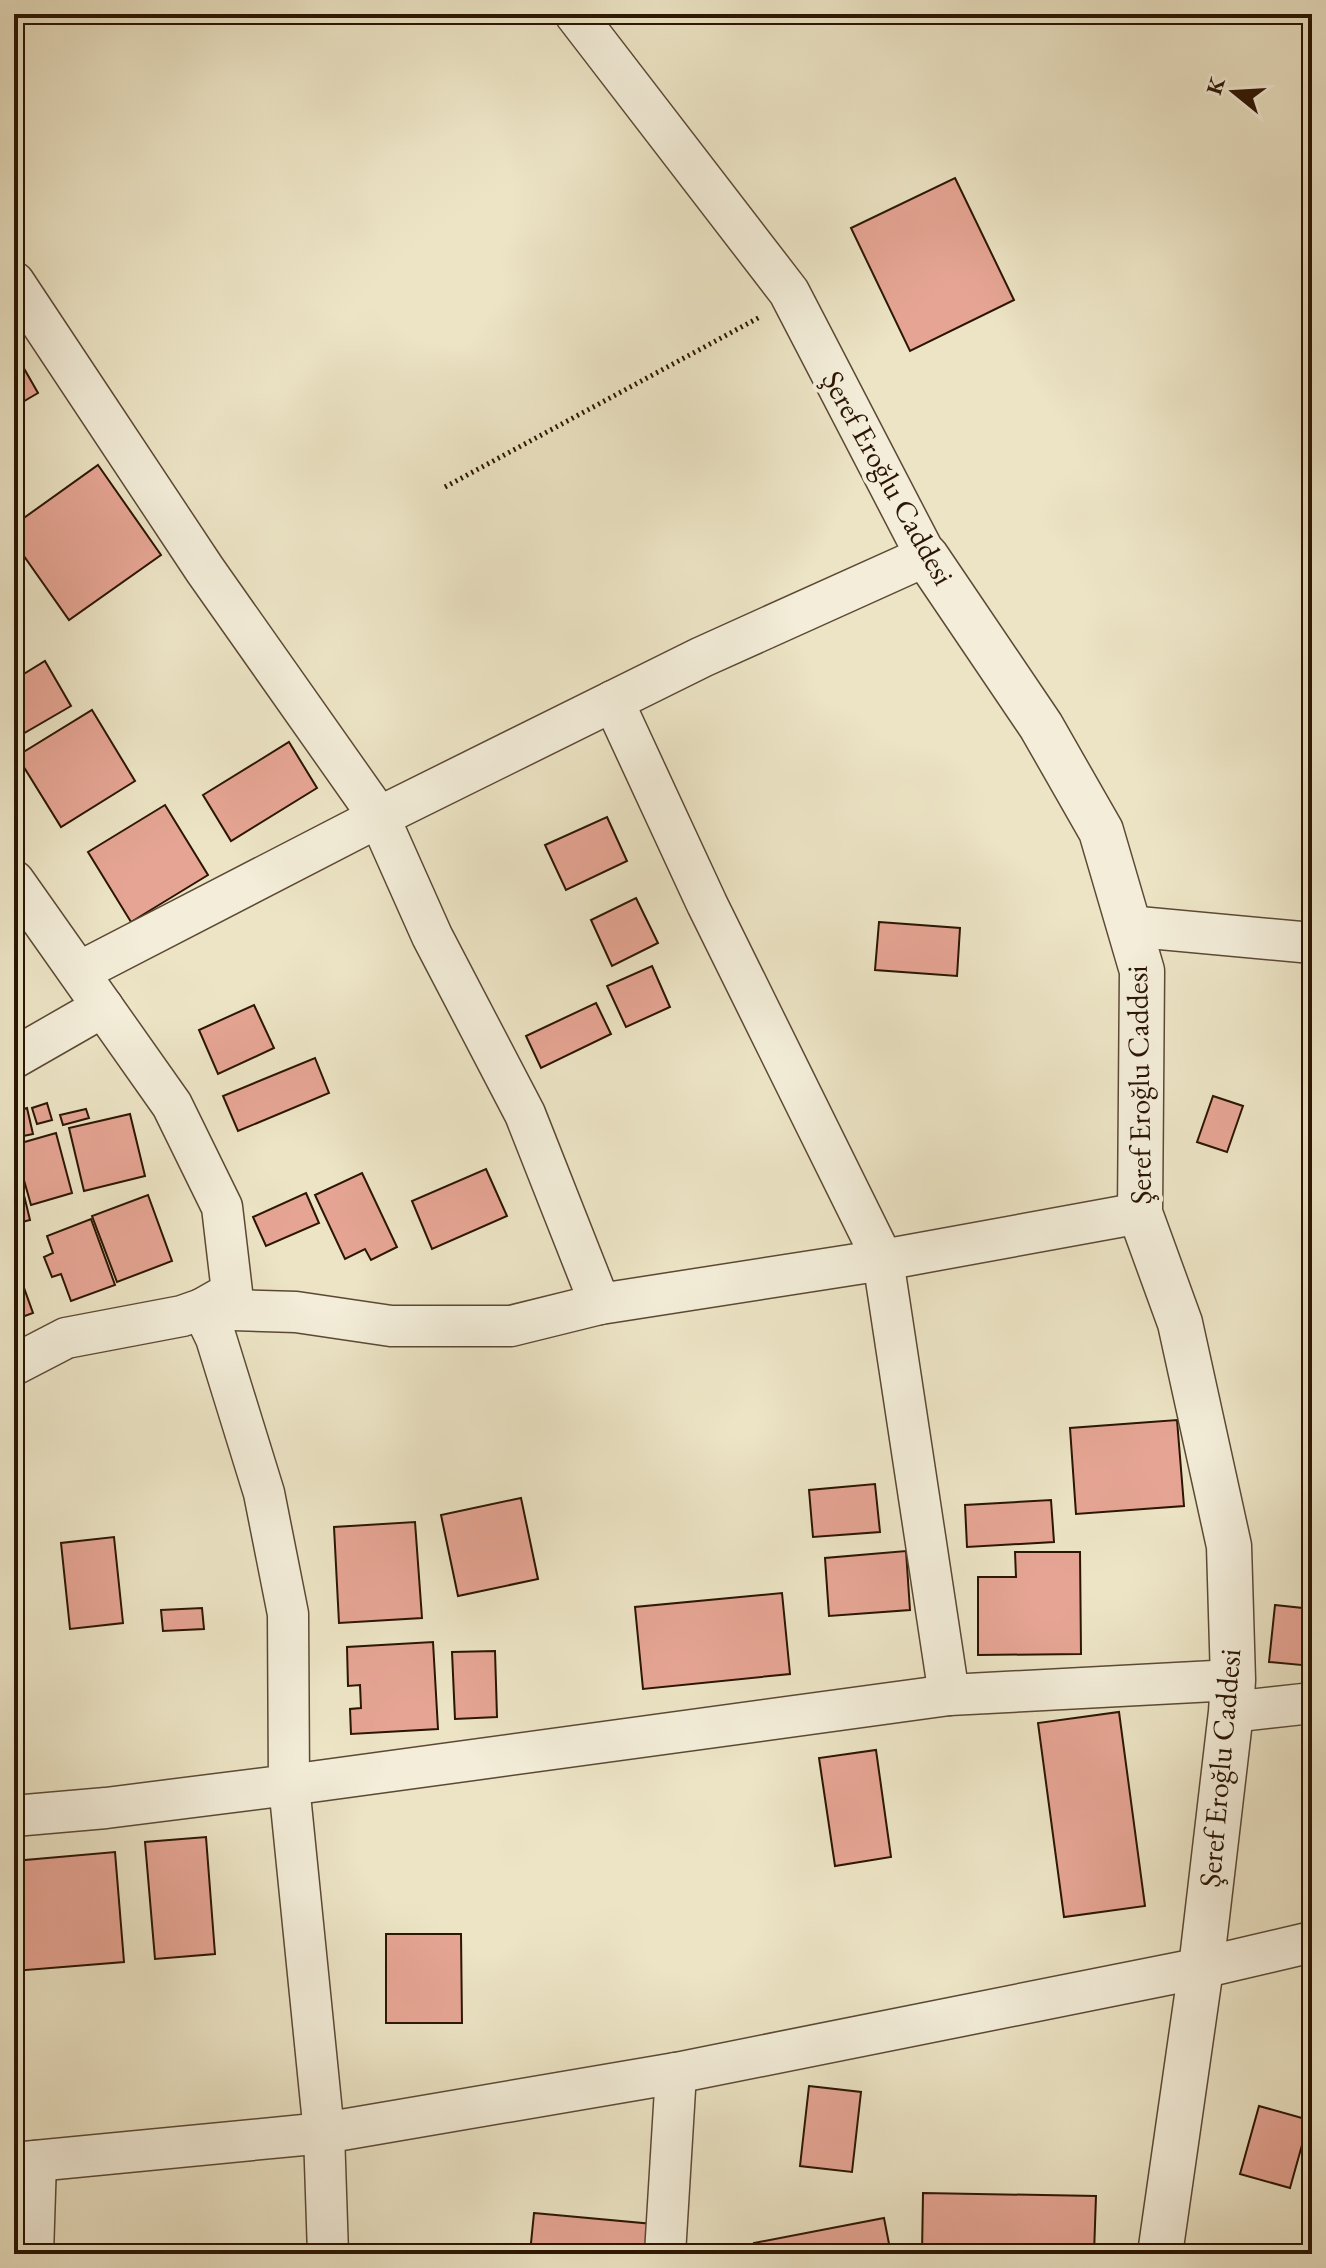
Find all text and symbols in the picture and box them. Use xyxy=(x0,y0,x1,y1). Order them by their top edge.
north arrow xyxy=(1194,52,1274,132)
text: K xyxy=(1199,73,1232,98)
street label: Şeref Eroğlu Caddesi xyxy=(813,364,963,592)
street label: Şeref Eroğlu Caddesi xyxy=(1117,965,1160,1205)
street label: Şeref Eroğlu Caddesi xyxy=(1190,1647,1249,1889)

